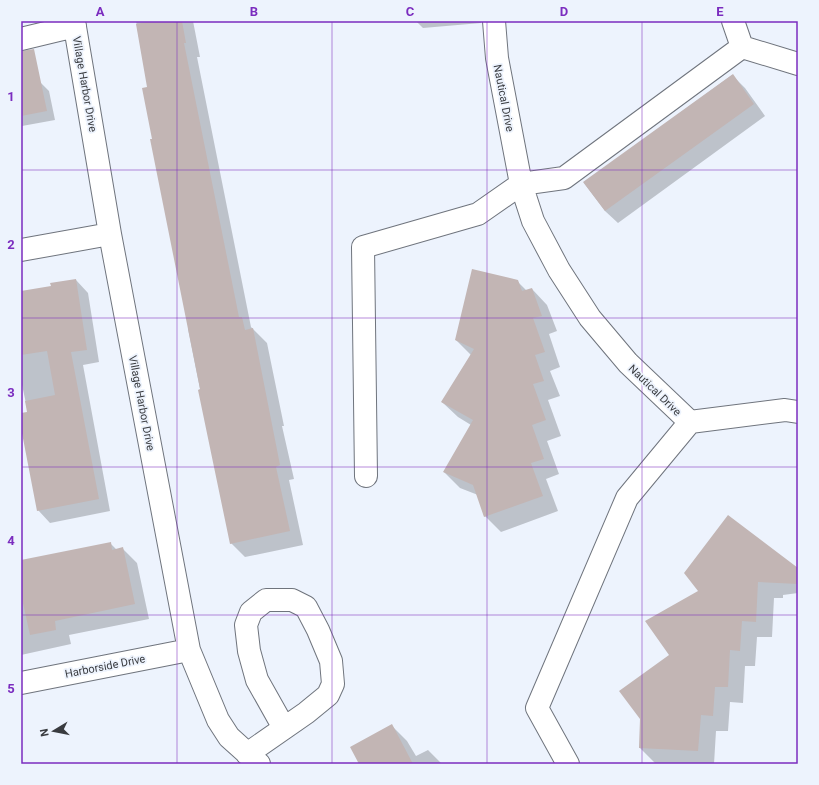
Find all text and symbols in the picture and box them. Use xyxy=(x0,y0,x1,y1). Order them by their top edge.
text: A xyxy=(96,4,105,19)
text: B xyxy=(250,4,258,19)
text: C xyxy=(406,4,415,19)
text: D xyxy=(560,4,568,19)
text: E xyxy=(716,4,724,19)
street label: Village Harbor Drive xyxy=(70,35,99,133)
street label: Nautical Drive xyxy=(491,63,516,133)
text: 1 xyxy=(7,89,15,104)
text: 2 xyxy=(7,237,15,252)
street label: Village Harbor Drive xyxy=(126,354,157,452)
street label: Nautical Drive xyxy=(626,362,684,419)
text: 3 xyxy=(7,385,15,400)
text: 4 xyxy=(7,533,15,548)
street label: Harborside Drive xyxy=(64,652,147,681)
text: 5 xyxy=(7,681,15,696)
north arrow xyxy=(34,711,74,751)
text: N xyxy=(38,727,52,738)

